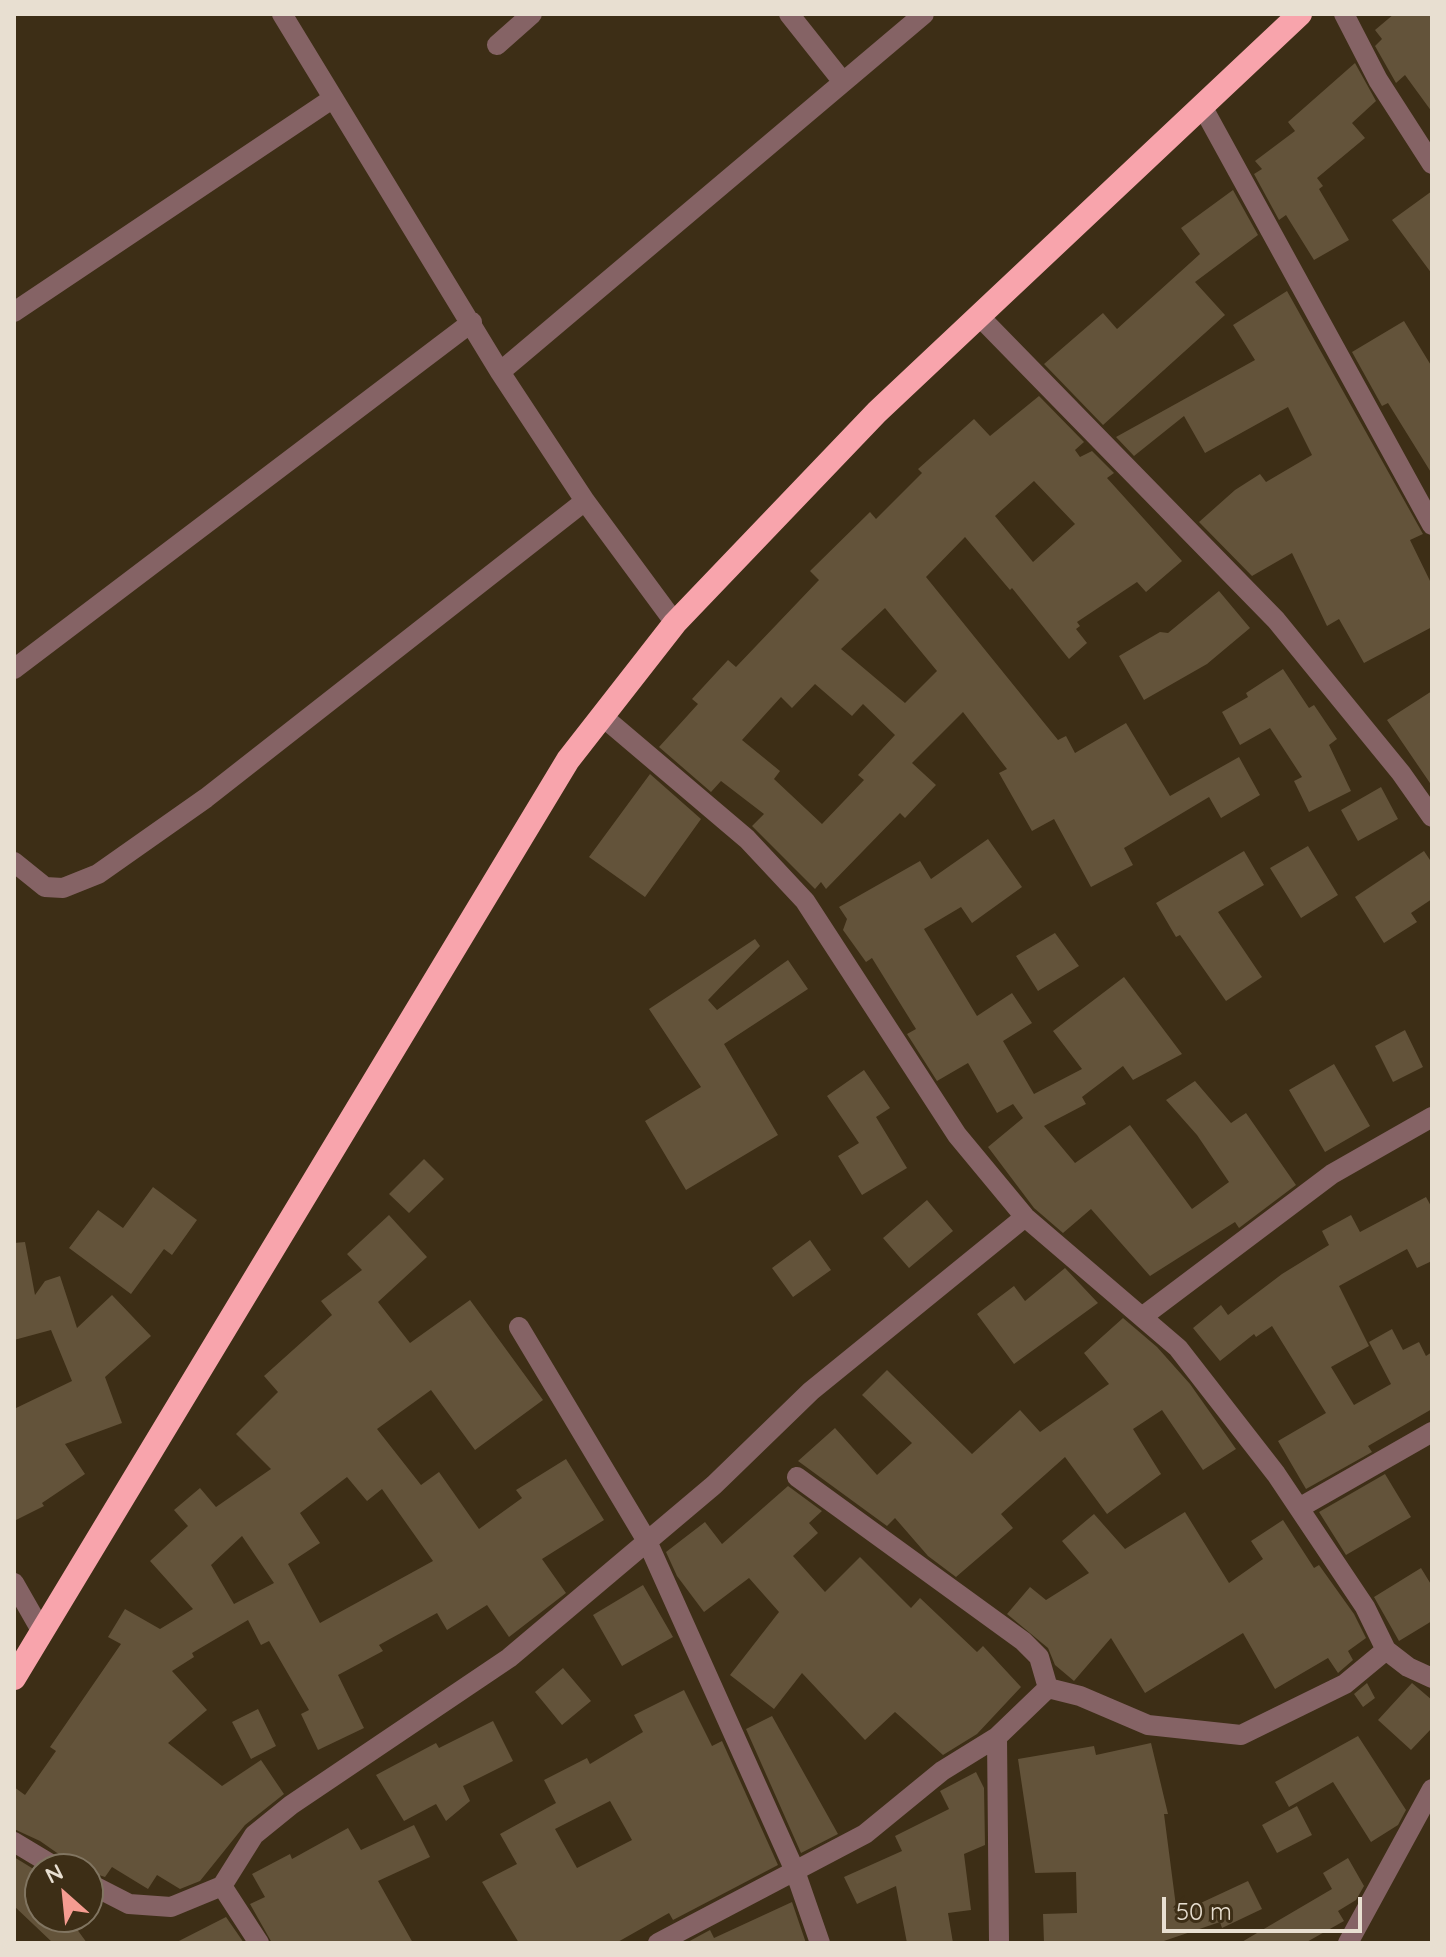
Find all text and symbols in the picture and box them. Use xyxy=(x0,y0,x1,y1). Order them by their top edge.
north arrow xyxy=(24,1853,104,1933)
text: N xyxy=(40,1857,68,1890)
scale bar xyxy=(1166,1881,1366,1931)
text: 50 m xyxy=(1176,1896,1232,1926)

